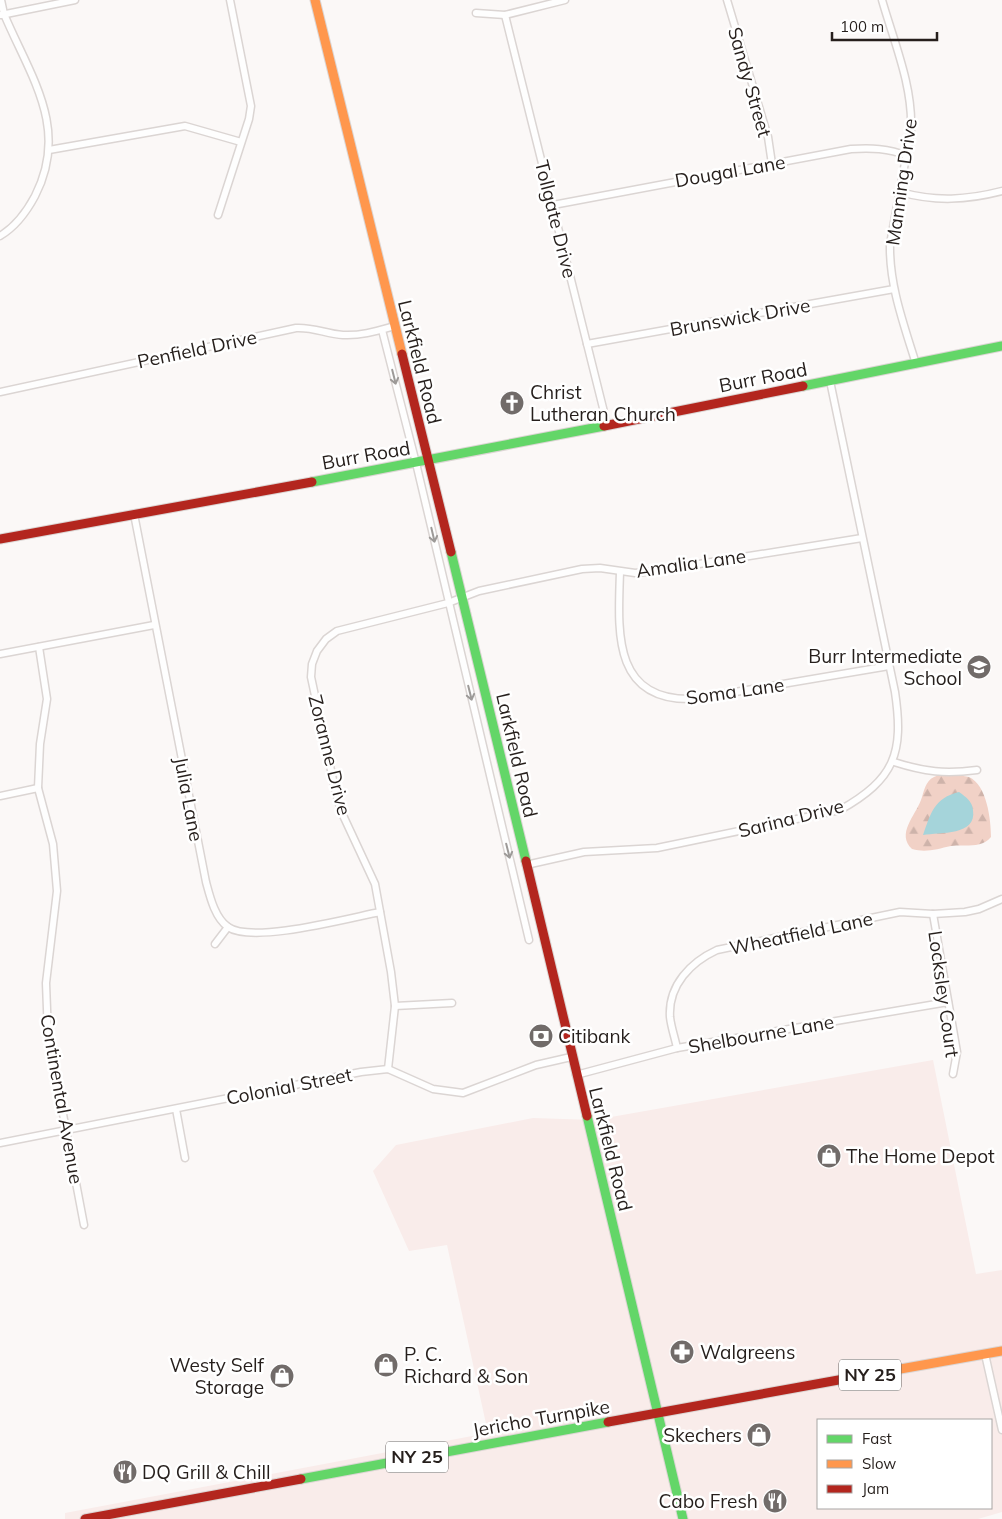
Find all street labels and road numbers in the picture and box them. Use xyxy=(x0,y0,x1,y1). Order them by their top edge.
street label: Sandy Street xyxy=(723,24,777,140)
street label: Manning Drive xyxy=(880,117,922,247)
street label: Dougal Lane xyxy=(673,149,787,193)
street label: Tollgate Drive xyxy=(530,158,582,280)
street label: Brunswick Drive xyxy=(668,293,812,341)
street label: Larkfield Road xyxy=(393,297,447,427)
street label: Penfield Drive xyxy=(135,325,259,373)
street label: Burr Road xyxy=(717,357,809,397)
street label: Burr Road xyxy=(320,435,412,475)
street label: Amalia Lane xyxy=(635,543,747,583)
street label: Soma Lane xyxy=(684,672,786,710)
street label: Larkfield Road xyxy=(491,690,543,820)
street label: Zoranne Drive xyxy=(303,692,357,818)
street label: Julia Lane xyxy=(169,755,209,843)
street label: Sarina Drive xyxy=(736,793,846,843)
street label: Wheatfield Lane xyxy=(727,906,875,960)
street label: Locksley Court xyxy=(923,929,965,1059)
street label: Shelbourne Lane xyxy=(686,1009,836,1059)
street label: Continental Avenue xyxy=(35,1012,89,1186)
street label: Colonial Street xyxy=(224,1062,354,1110)
street label: Larkfield Road xyxy=(584,1084,638,1214)
road number: NY 25 xyxy=(839,1360,901,1390)
street label: Jericho Turnpike xyxy=(470,1394,612,1442)
road number: NY 25 xyxy=(386,1441,448,1472)

